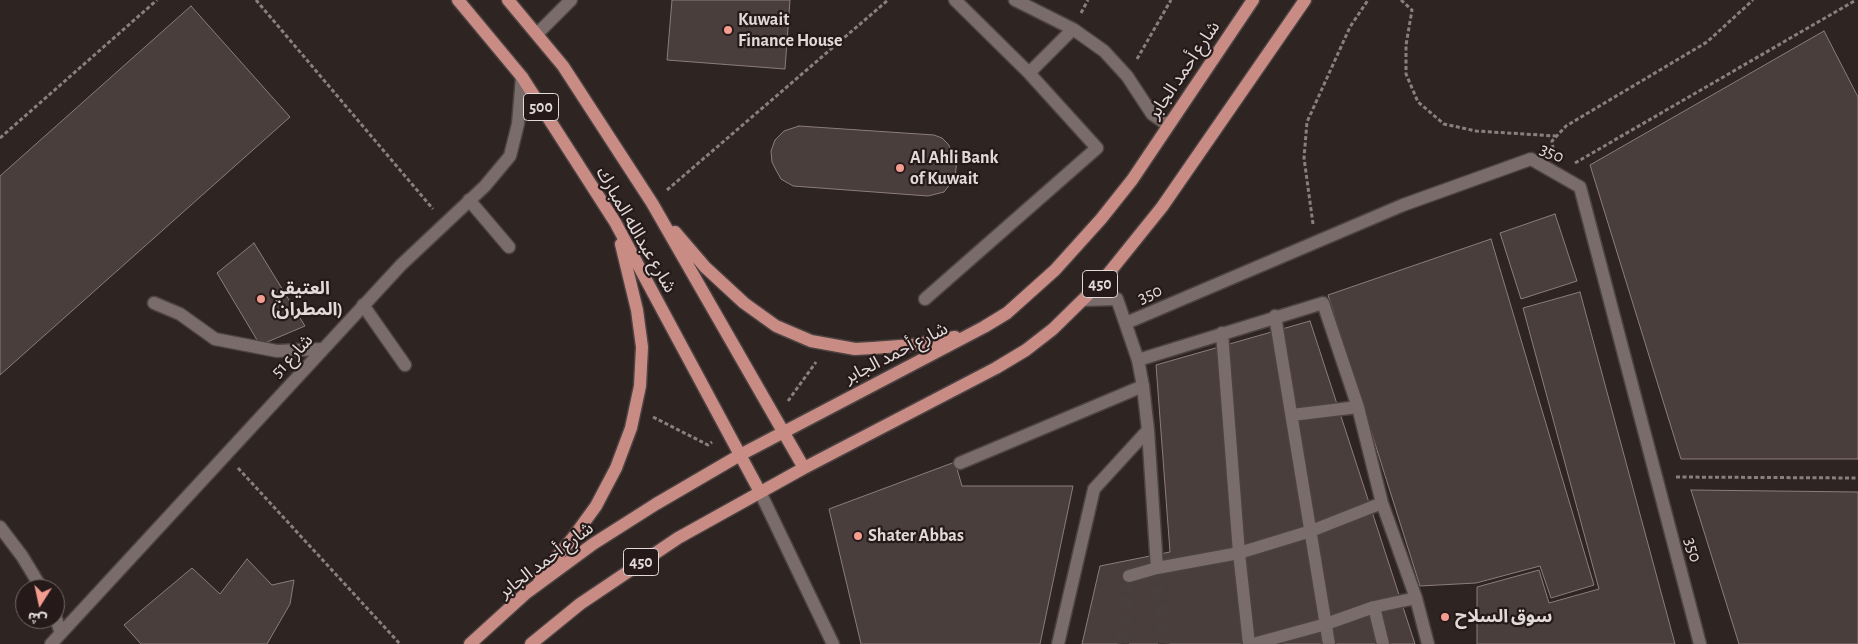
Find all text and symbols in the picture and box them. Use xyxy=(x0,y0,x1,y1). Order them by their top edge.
place label: Kuwait Finance House xyxy=(738,9,843,52)
street label: شارع أحمد الجابر xyxy=(1143,17,1225,123)
marker: Kuwait Finance House xyxy=(722,24,734,36)
road number: 500 xyxy=(524,94,558,120)
street label: 350 xyxy=(1536,138,1568,168)
place label: Al Ahli Bank of Kuwait xyxy=(910,147,999,190)
marker: Al Ahli Bank of Kuwait xyxy=(894,162,906,174)
street label: شارع عبدالله المبارك xyxy=(591,163,681,297)
road number: 450 xyxy=(1082,270,1118,298)
place label: العتيقي (المطران) xyxy=(271,278,343,320)
street label: 350 xyxy=(1135,279,1165,309)
marker: العتيقي (المطران) xyxy=(255,293,267,305)
street label: شارع أحمد الجابر xyxy=(841,318,951,388)
street label: شارع 51 xyxy=(266,330,318,382)
street label: شارع أحمد الجابر xyxy=(494,517,598,603)
place label: Shater Abbas xyxy=(868,525,964,547)
marker: Shater Abbas xyxy=(852,530,864,542)
street label: 350 xyxy=(1679,535,1707,565)
road number: 450 xyxy=(624,548,658,576)
north arrow xyxy=(15,579,65,629)
place label: سوق السلاح xyxy=(1455,606,1552,628)
text: ش xyxy=(27,609,48,626)
marker: سوق السلاح xyxy=(1439,611,1451,623)

